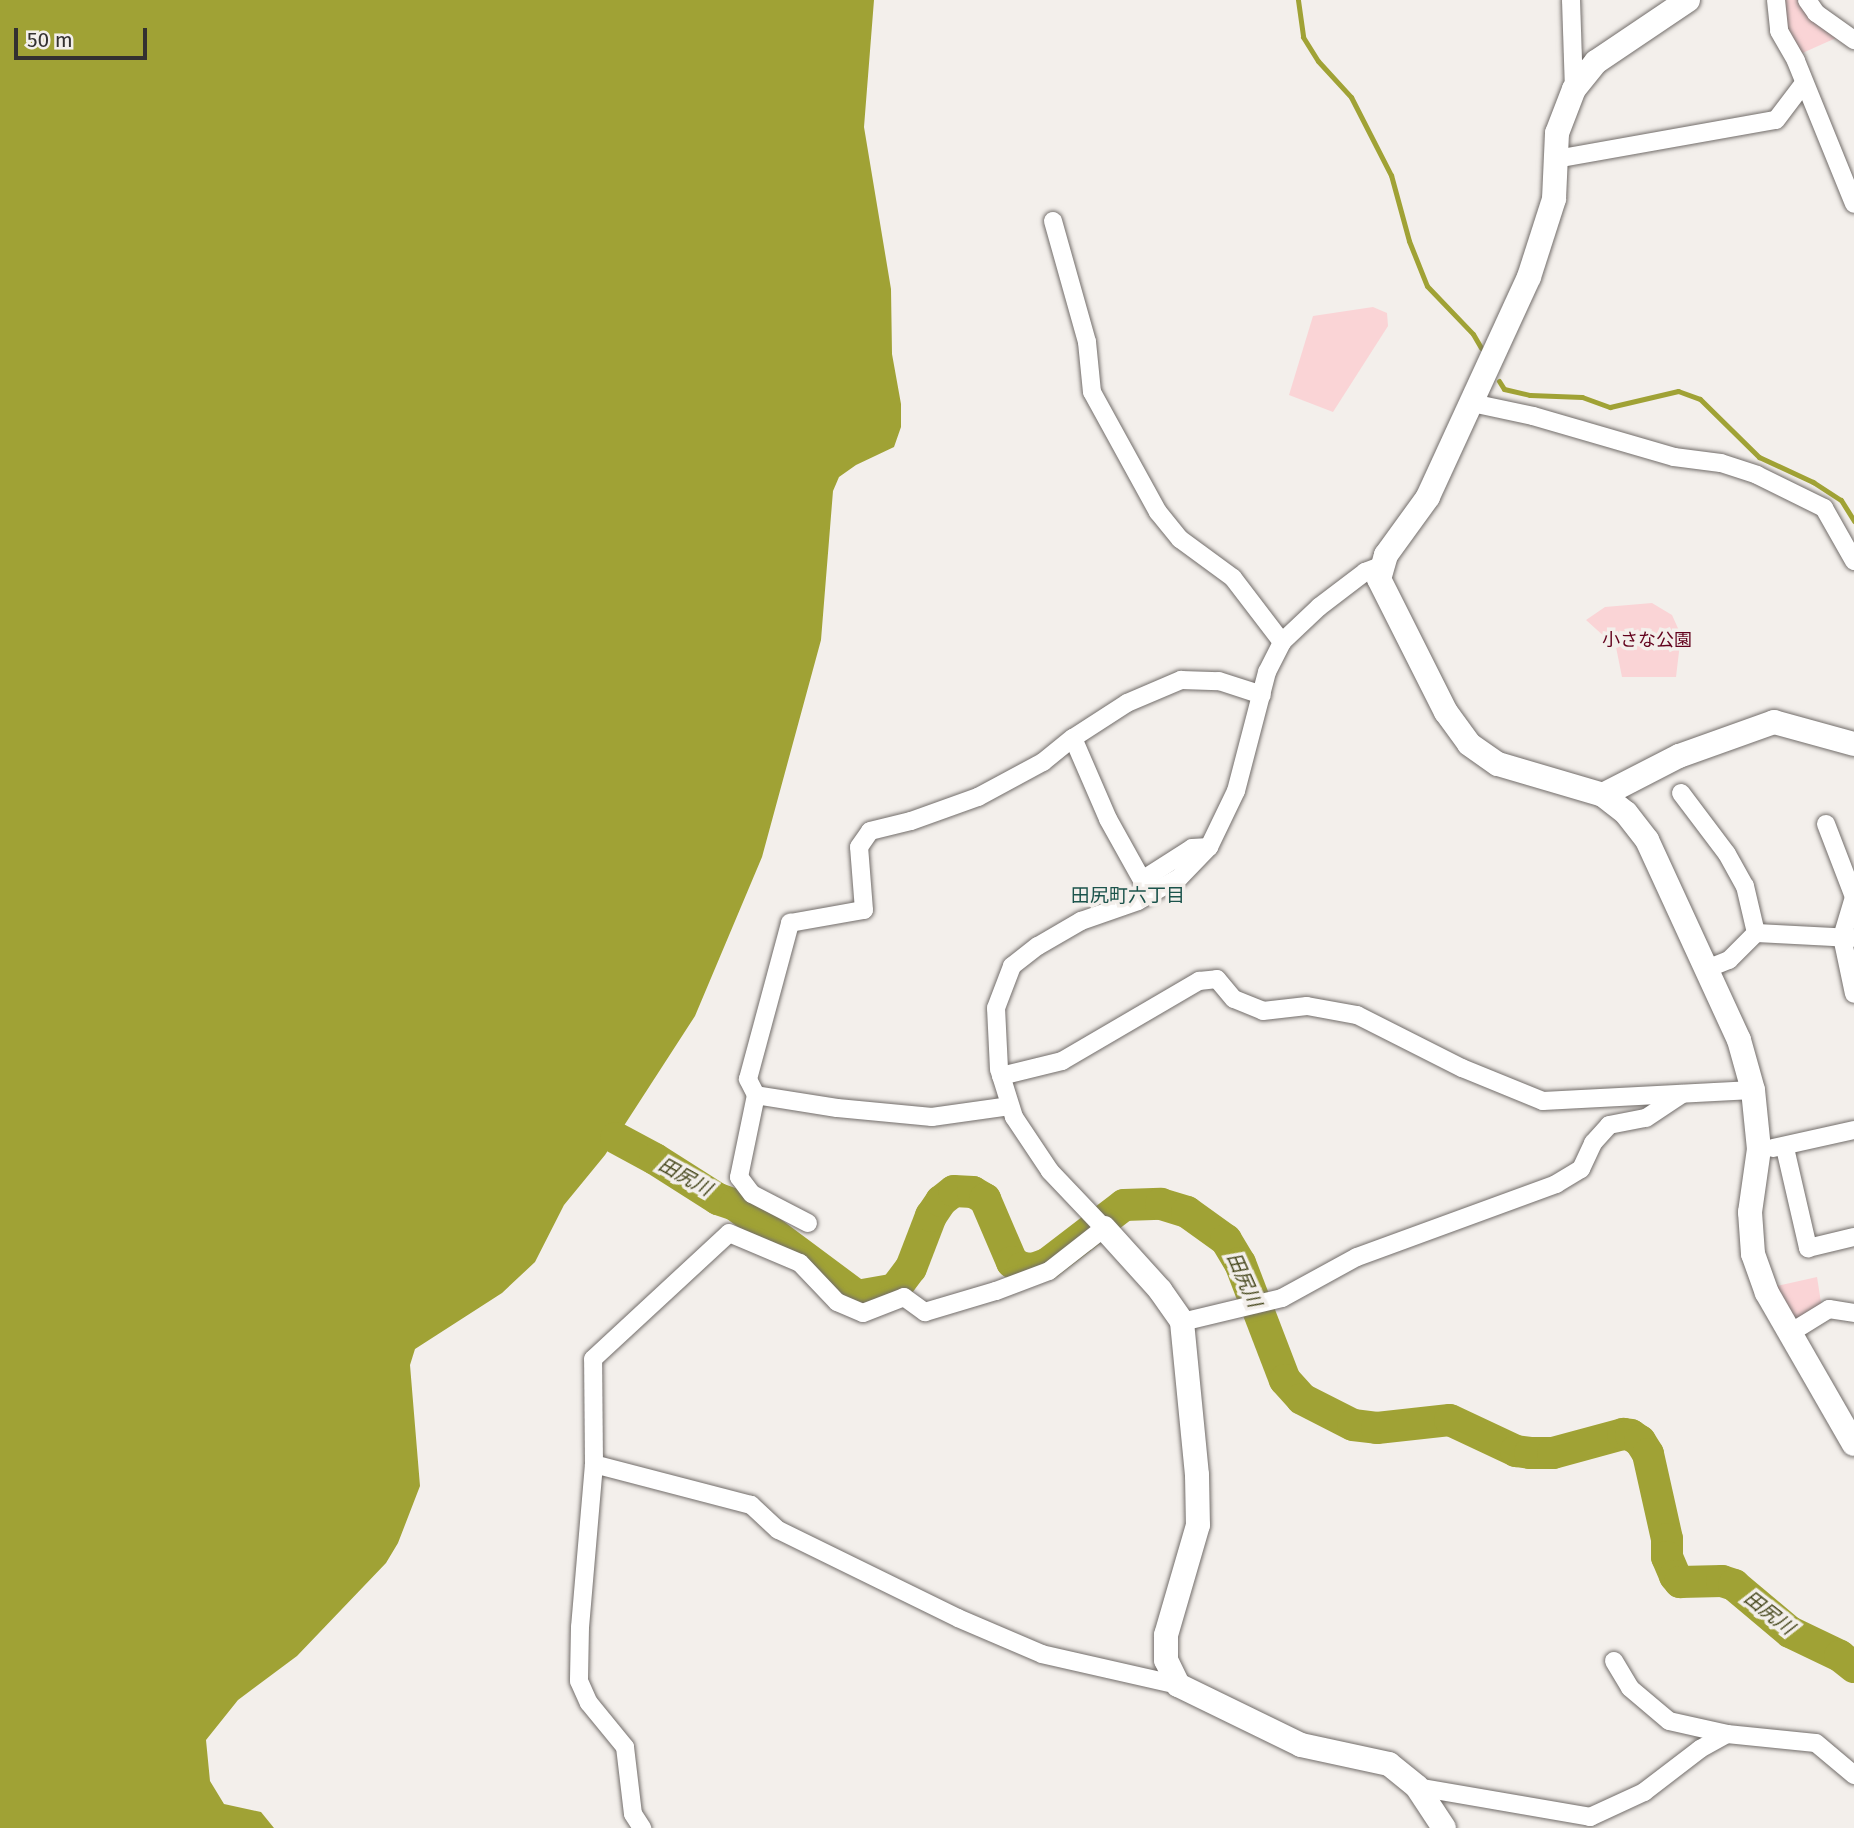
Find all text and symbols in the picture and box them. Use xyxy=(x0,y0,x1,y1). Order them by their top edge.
scale bar xyxy=(18,14,150,58)
text: 50 m xyxy=(27,27,73,53)
park label: 小さな公園 xyxy=(1602,629,1692,651)
district label: 田尻町六丁目 xyxy=(1071,885,1185,907)
water label: 田尻川 xyxy=(655,1153,715,1201)
water label: 田尻川 xyxy=(1222,1249,1266,1311)
water label: 田尻川 xyxy=(1740,1586,1798,1640)

